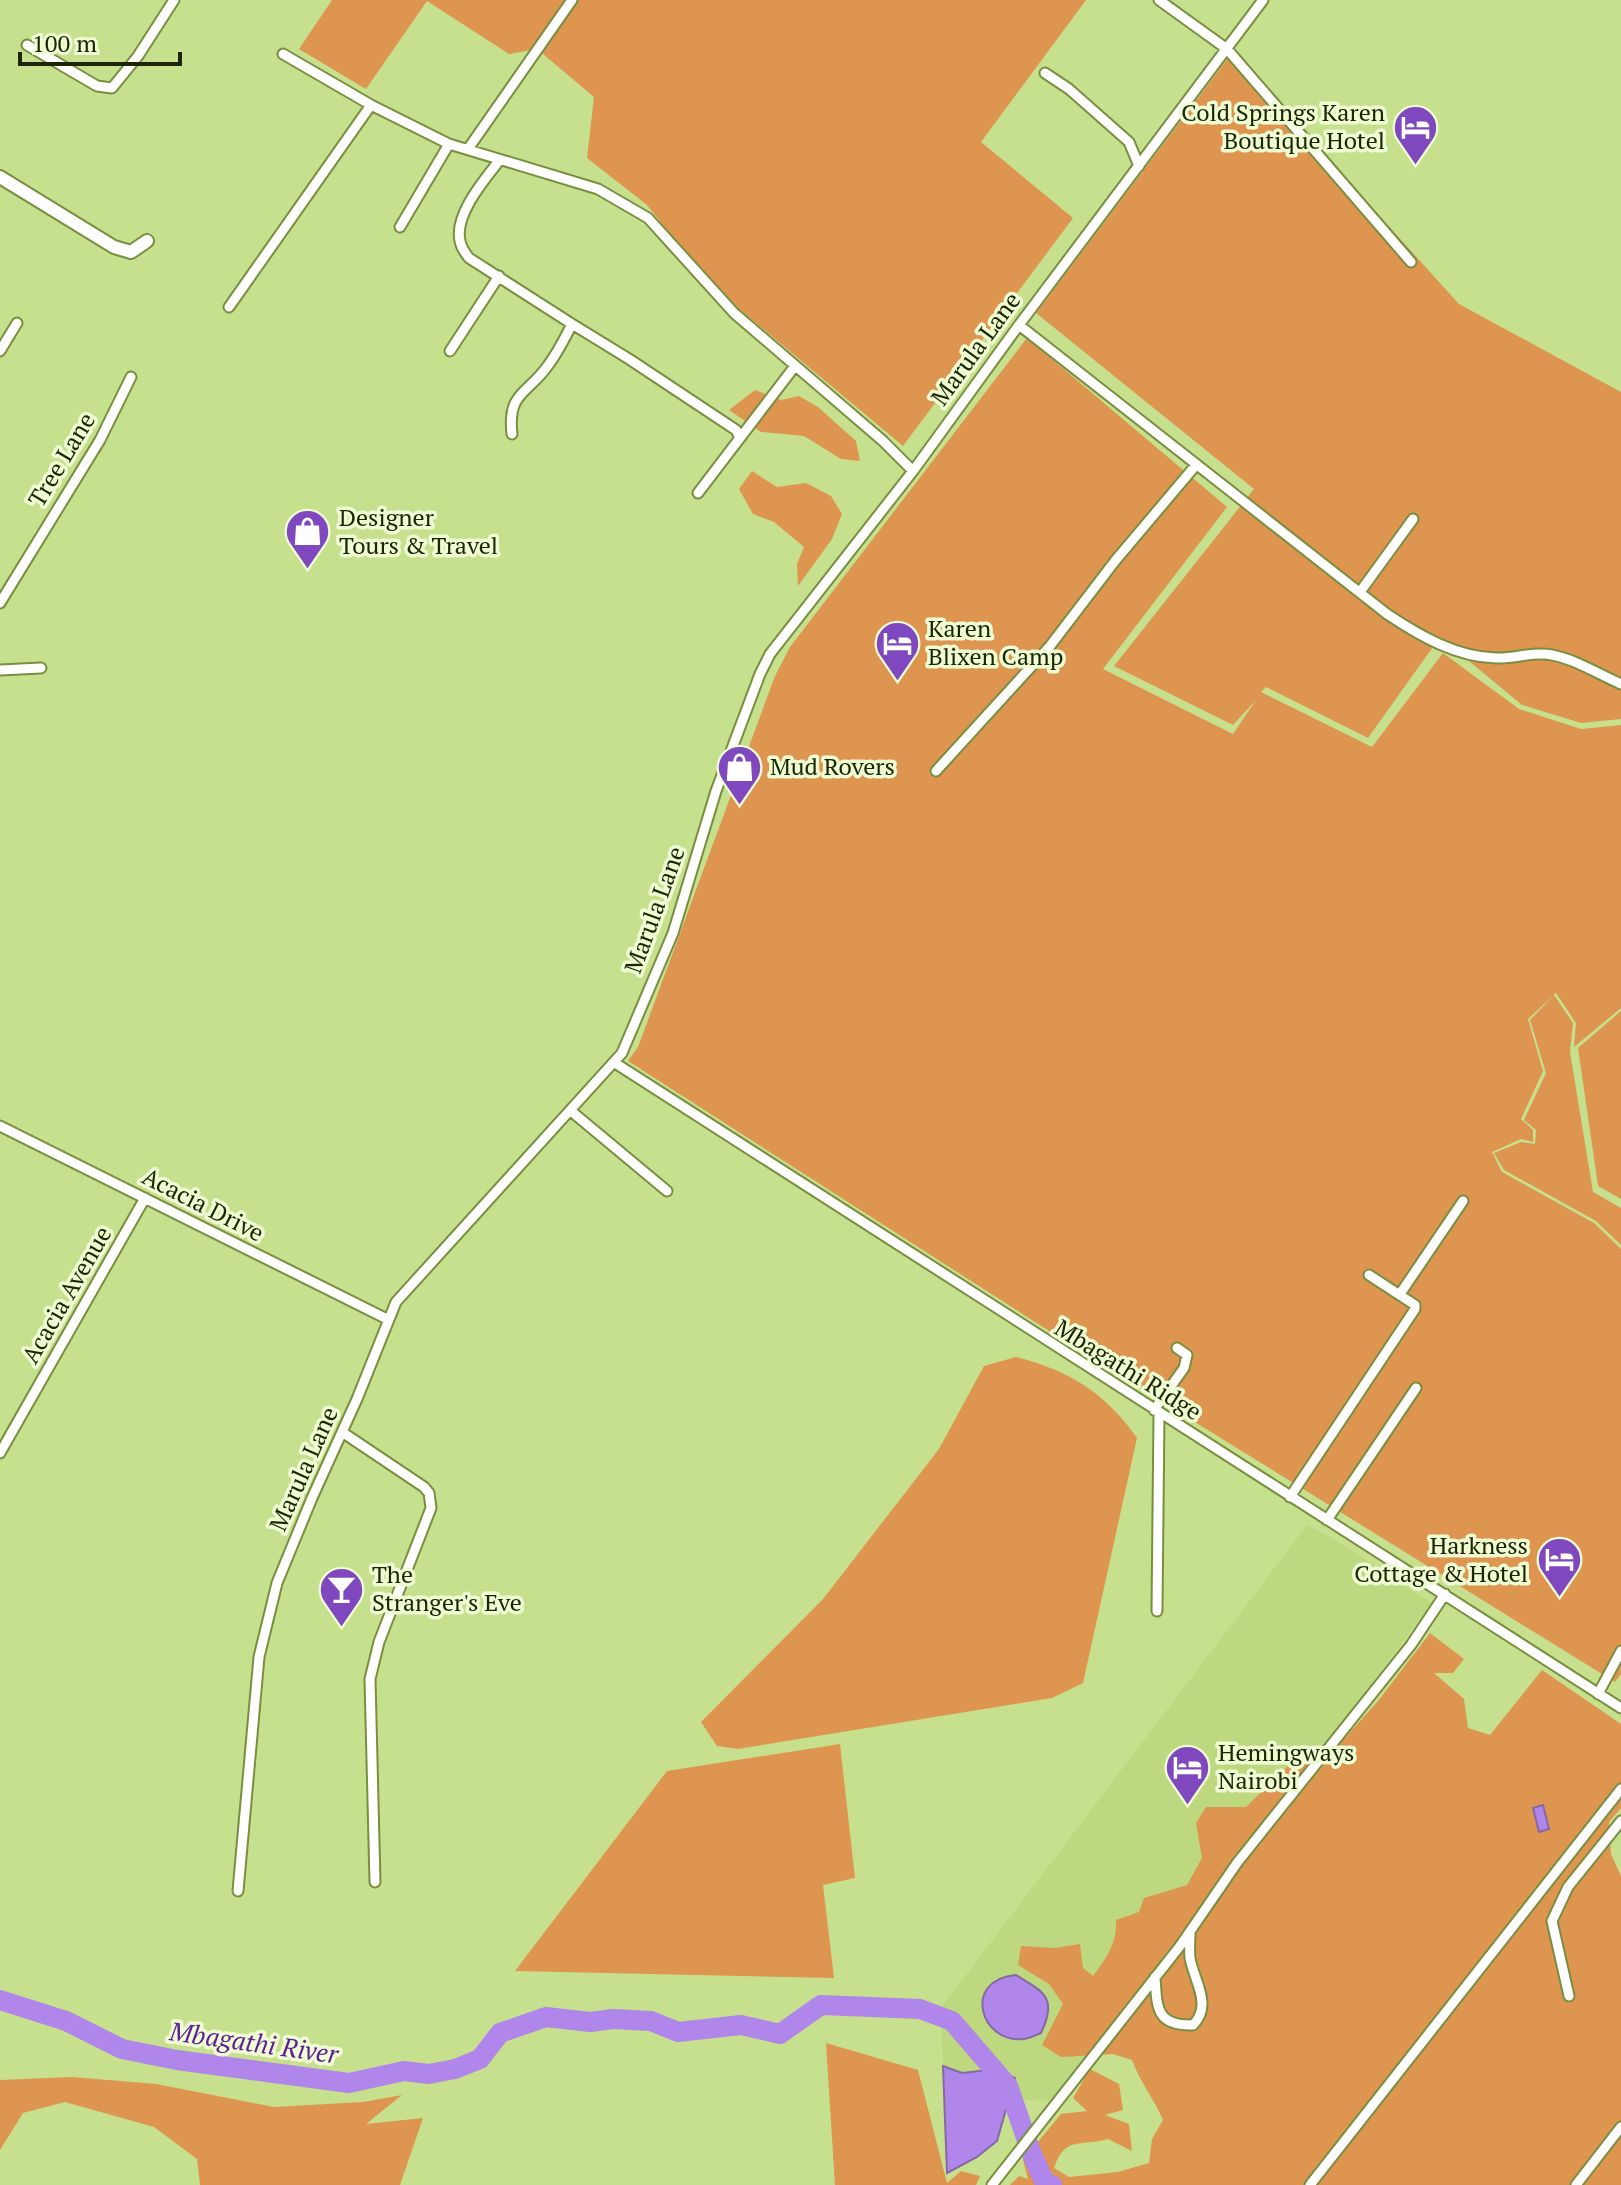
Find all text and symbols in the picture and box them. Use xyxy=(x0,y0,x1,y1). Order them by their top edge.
scale bar xyxy=(20,16,180,66)
text: 100 m xyxy=(32,27,97,59)
place label: Cold Springs Karen Boutique Hotel xyxy=(1181,96,1385,156)
hotel icon: Cold Springs Karen Boutique Hotel xyxy=(1392,103,1440,166)
street label: Marula Lane xyxy=(923,285,1027,412)
street label: Tree Lane xyxy=(20,406,102,513)
place label: Designer Tours & Travel xyxy=(339,501,498,561)
shop icon: Designer Tours & Travel xyxy=(284,508,332,571)
place label: Karen Blixen Camp xyxy=(928,612,1063,672)
hotel icon: Karen Blixen Camp xyxy=(873,619,921,682)
shop icon: Mud Rovers xyxy=(715,743,763,806)
place label: Mud Rovers xyxy=(770,750,895,782)
street label: Marula Lane xyxy=(616,842,692,977)
street label: Acacia Drive xyxy=(137,1160,270,1248)
street label: Acacia Avenue xyxy=(14,1220,118,1369)
street label: Mbagathi Ridge xyxy=(1049,1311,1208,1427)
street label: Marula Lane xyxy=(261,1401,345,1536)
place label: Harkness Cottage & Hotel xyxy=(1354,1529,1528,1589)
hotel icon: Harkness Cottage & Hotel xyxy=(1535,1536,1583,1599)
place label: The Stranger's Eve xyxy=(372,1558,522,1618)
bar icon: The Stranger's Eve xyxy=(317,1565,365,1628)
place label: Hemingways Nairobi xyxy=(1218,1736,1354,1796)
hotel icon: Hemingways Nairobi xyxy=(1163,1743,1211,1806)
water label: Mbagathi River xyxy=(167,2013,341,2071)

